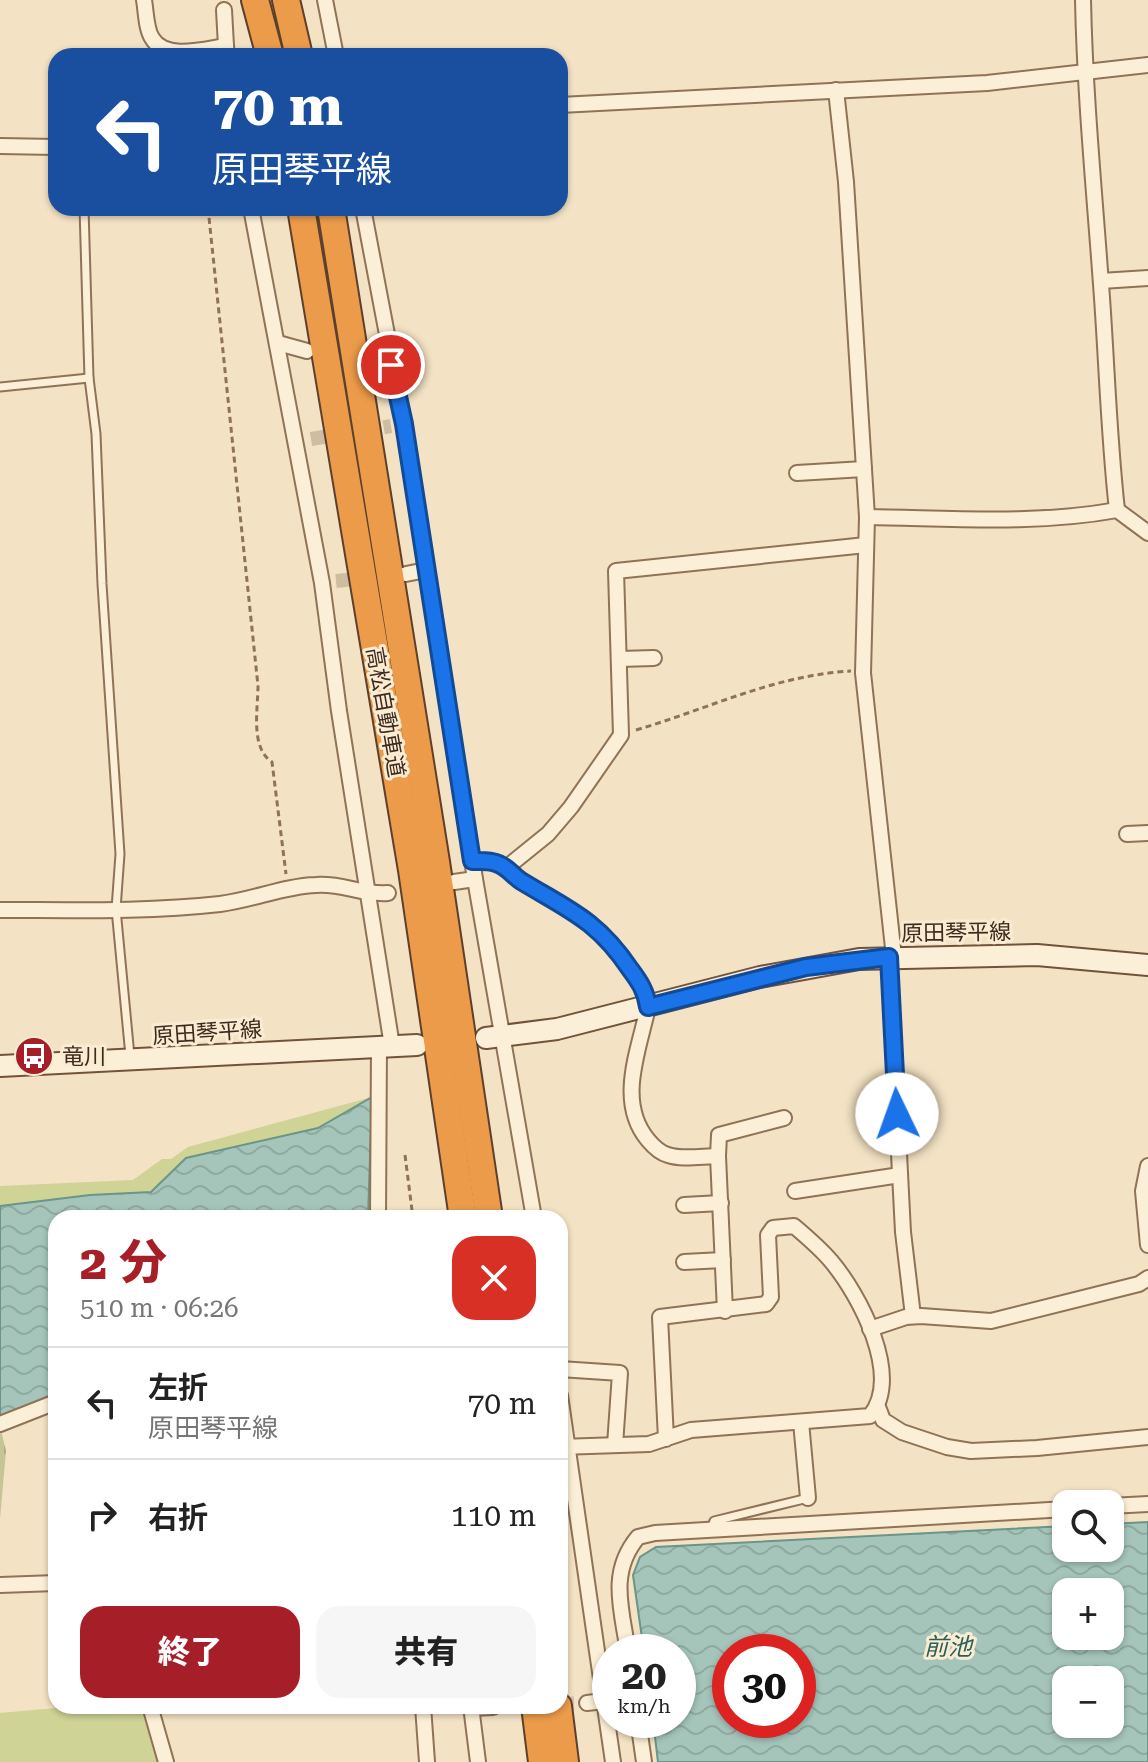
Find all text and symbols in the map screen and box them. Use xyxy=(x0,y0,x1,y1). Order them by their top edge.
text: 70 m xyxy=(212,73,343,139)
icon: left xyxy=(80,80,184,184)
text: 原田琴平線 xyxy=(212,149,392,191)
pin xyxy=(357,331,425,399)
icon: arrive xyxy=(369,343,413,387)
street label: 高松自動車道 xyxy=(362,645,409,779)
street label: 原田琴平線 xyxy=(901,919,1011,946)
street label: 原田琴平線 xyxy=(151,1016,263,1049)
bus stop icon: 竜川 xyxy=(13,1035,55,1077)
place label: 竜川 xyxy=(62,1044,106,1069)
position arrow xyxy=(855,1072,939,1156)
text: 2 分 xyxy=(80,1235,167,1291)
button: close xyxy=(452,1236,536,1320)
text: 510 m · 06:26 xyxy=(80,1293,239,1323)
text: 左折 xyxy=(148,1370,208,1405)
icon: left xyxy=(80,1381,124,1425)
text: 70 m xyxy=(467,1386,536,1421)
text: 原田琴平線 xyxy=(148,1413,278,1443)
map controls xyxy=(1052,1490,1124,1738)
button: search xyxy=(1052,1490,1124,1562)
icon: right xyxy=(80,1493,124,1537)
text: 110 m xyxy=(451,1498,536,1533)
text: 右折 xyxy=(148,1500,208,1535)
button: + xyxy=(1052,1578,1124,1650)
button: 終了 xyxy=(80,1606,300,1698)
button: 共有 xyxy=(316,1606,536,1698)
water label: 前池 xyxy=(924,1633,974,1661)
speed limit sign: 30 xyxy=(712,1634,816,1738)
text: 20 xyxy=(622,1652,666,1699)
button: − xyxy=(1052,1666,1124,1738)
text: km/h xyxy=(617,1694,671,1718)

